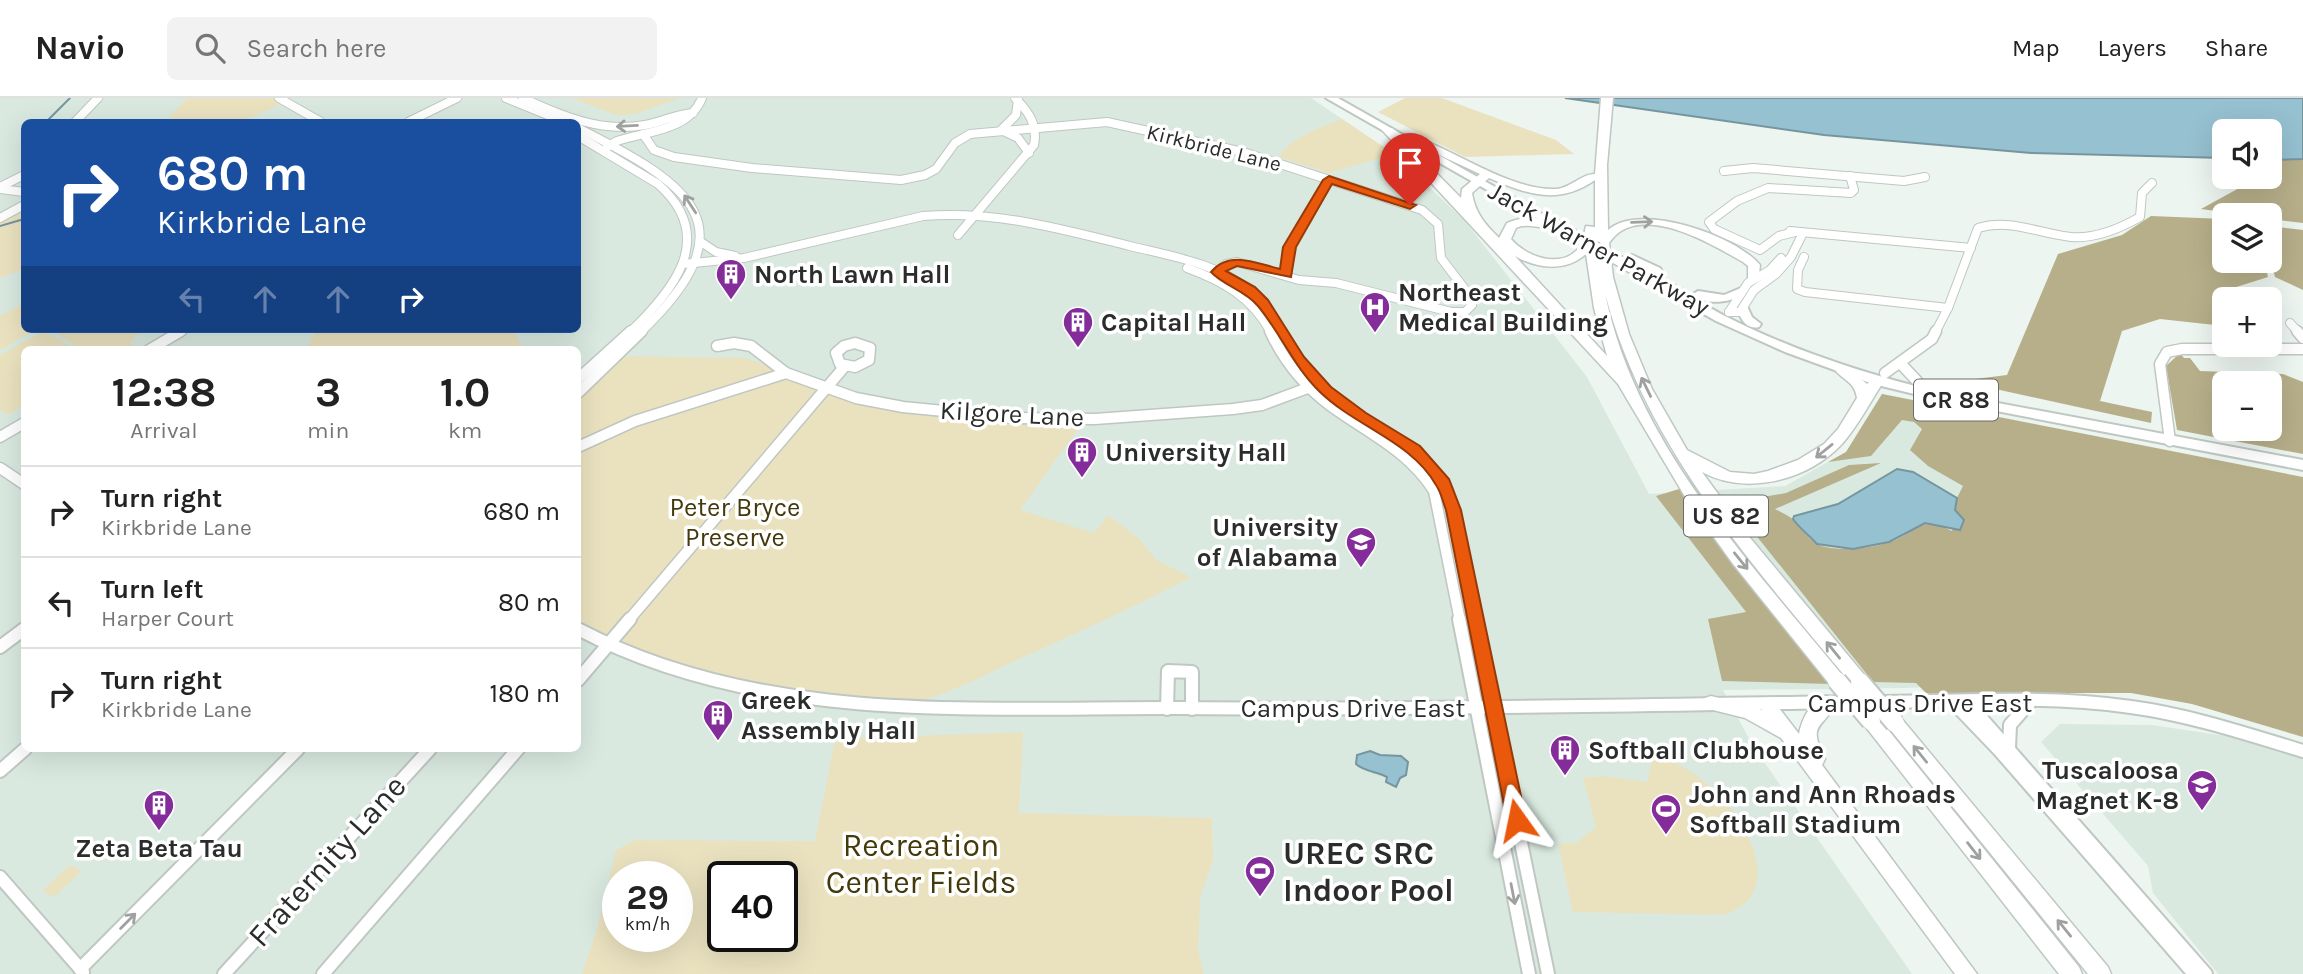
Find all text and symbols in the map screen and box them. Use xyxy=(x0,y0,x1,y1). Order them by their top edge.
search box xyxy=(167,17,657,80)
text: Navio xyxy=(35,29,125,67)
icon: search xyxy=(191,29,229,67)
text: Search here xyxy=(247,33,386,64)
text: Map xyxy=(2012,34,2060,62)
text: Layers xyxy=(2098,34,2167,62)
text: Share xyxy=(2205,34,2268,62)
one-way arrow xyxy=(616,119,639,132)
map controls xyxy=(2212,119,2282,441)
button: sound xyxy=(2212,119,2282,189)
street label: Kirkbride Lane xyxy=(1144,120,1284,176)
pin xyxy=(1380,133,1440,205)
icon: arrive xyxy=(1391,144,1429,182)
text: 680 m xyxy=(157,145,308,202)
icon: right xyxy=(42,147,133,238)
street label: Jack Warner Parkway xyxy=(1483,175,1715,323)
one-way arrow xyxy=(683,195,698,214)
button: layers xyxy=(2212,203,2282,273)
text: Kirkbride Lane xyxy=(157,204,367,241)
one-way arrow xyxy=(1630,216,1653,229)
building icon: North Lawn Hall xyxy=(714,257,748,301)
place label: North Lawn Hall xyxy=(754,259,951,290)
place label: Northeast Medical Building xyxy=(1398,277,1608,338)
icon: left xyxy=(173,280,211,318)
icon: ahead xyxy=(246,280,284,318)
icon: ahead xyxy=(319,280,357,318)
icon: right xyxy=(392,280,430,318)
button: + xyxy=(2212,287,2282,357)
hospital icon: Northeast Medical Building xyxy=(1358,290,1392,334)
building icon: Capital Hall xyxy=(1061,305,1095,349)
place label: Capital Hall xyxy=(1101,307,1246,338)
text: 12:38 xyxy=(112,367,217,417)
text: 3 xyxy=(315,367,341,417)
text: 1.0 xyxy=(440,367,490,417)
button: − xyxy=(2212,371,2282,441)
one-way arrow xyxy=(1638,377,1652,398)
road number: CR 88 xyxy=(1914,380,1998,421)
street label: Kilgore Lane xyxy=(939,395,1085,433)
text: Arrival xyxy=(130,417,198,444)
text: min xyxy=(307,417,349,444)
text: km xyxy=(448,417,482,444)
building icon: University Hall xyxy=(1065,435,1099,479)
place label: University Hall xyxy=(1105,437,1287,468)
one-way arrow xyxy=(1815,443,1833,459)
text: Turn right xyxy=(101,483,222,514)
park label: Peter Bryce Preserve xyxy=(670,492,800,553)
icon: right xyxy=(42,493,80,531)
text: 680 m xyxy=(483,496,560,527)
road number: US 82 xyxy=(1684,496,1768,536)
place label: University of Alabama xyxy=(1197,512,1338,573)
text: Kirkbride Lane xyxy=(101,514,252,541)
school or university icon: University of Alabama xyxy=(1344,525,1378,569)
one-way arrow xyxy=(1733,551,1749,569)
text: Turn left xyxy=(101,574,203,605)
icon: left xyxy=(42,584,80,622)
text: 80 m xyxy=(498,587,560,618)
text: Harper Court xyxy=(101,605,234,632)
one-way arrow xyxy=(1826,641,1841,659)
text: Turn right xyxy=(101,665,222,696)
icon: right xyxy=(42,675,80,713)
text: 180 m xyxy=(490,678,560,709)
place label: Greek Assembly Hall xyxy=(741,685,916,746)
street label: Campus Drive East xyxy=(1808,688,2033,719)
street label: Campus Drive East xyxy=(1241,693,1466,724)
text: Kirkbride Lane xyxy=(101,696,252,723)
building icon: Greek Assembly Hall xyxy=(701,698,735,742)
building icon: Softball Clubhouse xyxy=(1548,733,1582,777)
place label: Softball Clubhouse xyxy=(1588,735,1824,766)
one-way arrow xyxy=(1913,746,1928,764)
place label: Tuscaloosa Magnet K-8 xyxy=(2036,755,2179,816)
street label: Fraternity Lane xyxy=(240,768,414,954)
school or university icon: Tuscaloosa Magnet K-8 xyxy=(2185,768,2219,812)
place label: John and Ann Rhoads Softball Stadium xyxy=(1689,779,1956,840)
position arrow xyxy=(1480,783,1554,857)
building icon: Zeta Beta Tau xyxy=(142,788,176,832)
sports icon: John and Ann Rhoads Softball Stadium xyxy=(1649,792,1683,836)
park label: Recreation Center Fields xyxy=(826,827,1016,901)
place label: Zeta Beta Tau xyxy=(75,833,243,864)
place label: UREC SRC Indoor Pool xyxy=(1283,835,1454,909)
one-way arrow xyxy=(1967,841,1982,859)
sports icon: UREC SRC Indoor Pool xyxy=(1243,854,1277,898)
speed limit sign: 40 xyxy=(707,861,798,952)
text: 29 xyxy=(626,877,669,918)
one-way arrow xyxy=(1507,882,1521,905)
one-way arrow xyxy=(120,912,137,929)
text: km/h xyxy=(625,913,670,935)
one-way arrow xyxy=(2056,920,2071,938)

